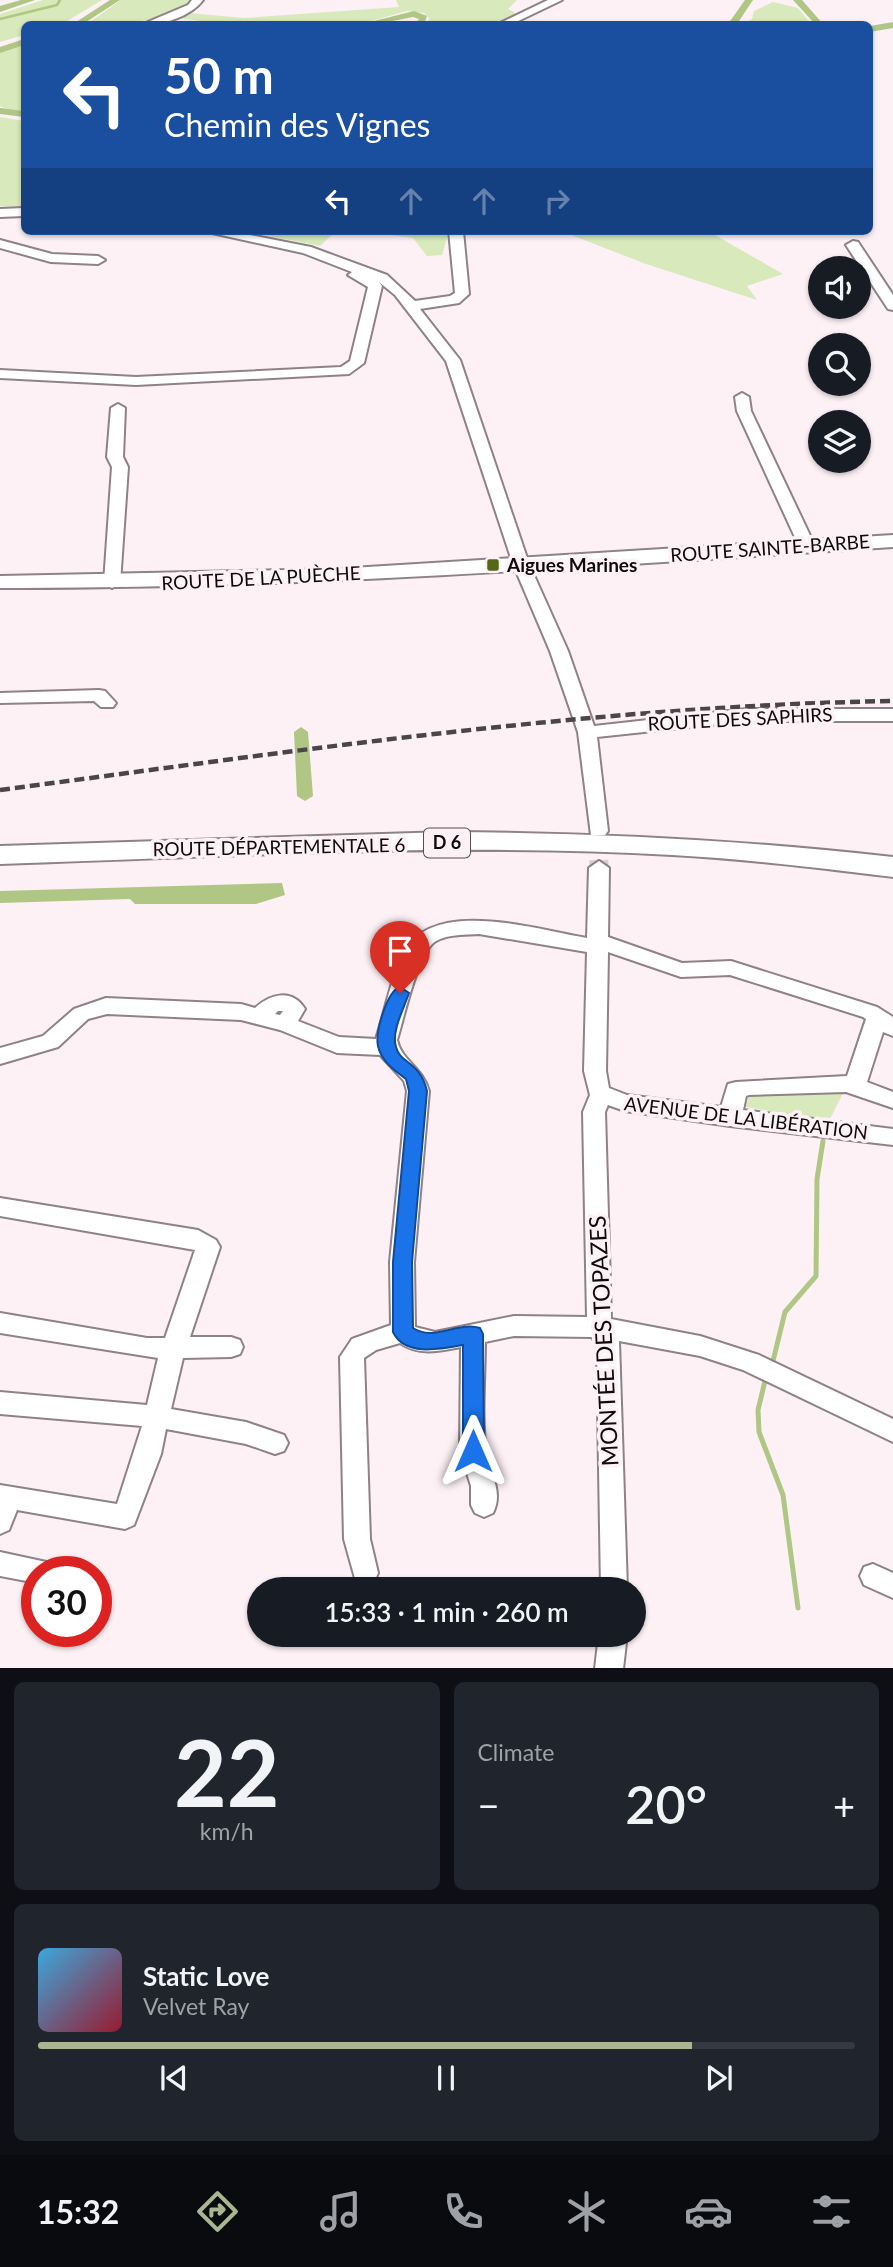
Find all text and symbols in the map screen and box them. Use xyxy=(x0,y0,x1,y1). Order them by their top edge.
text: 50 m xyxy=(164,46,274,104)
icon: left xyxy=(49,49,140,140)
text: Chemin des Vignes xyxy=(164,105,430,144)
icon: left xyxy=(319,182,357,220)
icon: ahead xyxy=(392,182,430,220)
icon: ahead xyxy=(465,182,503,220)
icon: right xyxy=(538,182,576,220)
map controls xyxy=(808,256,871,473)
button: sound xyxy=(808,256,871,319)
button: search xyxy=(808,333,871,396)
button: layers xyxy=(808,410,871,473)
street label: ROUTE SAINTE-BARBE xyxy=(669,529,871,566)
place label: Aigues Marines xyxy=(506,553,637,576)
marker: Aigues Marines xyxy=(485,557,501,573)
street label: ROUTE DE LA PUÈCHE xyxy=(161,561,361,594)
street label: ROUTE DES SAPHIRS xyxy=(647,702,833,735)
road number: D 6 xyxy=(424,828,470,858)
street label: ROUTE DÉPARTEMENTALE 6 xyxy=(152,833,406,860)
pin xyxy=(370,921,430,993)
icon: arrive xyxy=(381,932,419,970)
street label: AVENUE DE LA LIBÉRATION xyxy=(623,1091,869,1144)
street label: MONTÉE DES TOPAZES xyxy=(582,1215,624,1467)
position arrow xyxy=(436,1414,510,1488)
speed limit sign: 30 xyxy=(21,1556,112,1647)
text: 15:33 · 1 min · 260 m xyxy=(324,1596,569,1628)
text: 22 xyxy=(174,1717,280,1826)
text: Climate xyxy=(478,1738,554,1766)
text: 20° xyxy=(625,1773,707,1835)
text: − xyxy=(478,1782,500,1828)
text: + xyxy=(833,1782,855,1828)
text: km/h xyxy=(200,1817,254,1845)
text: Static Love xyxy=(143,1960,270,1992)
text: Velvet Ray xyxy=(143,1992,249,2020)
icon: previous xyxy=(155,2059,193,2097)
icon: pause xyxy=(427,2059,465,2097)
icon: next xyxy=(700,2059,738,2097)
icon: directions xyxy=(193,2187,242,2236)
icon: music xyxy=(316,2187,365,2236)
icon: phone xyxy=(439,2187,488,2236)
icon: climate xyxy=(562,2187,611,2236)
icon: car xyxy=(684,2187,733,2236)
icon: filters xyxy=(807,2187,856,2236)
text: 15:32 xyxy=(37,2192,119,2231)

